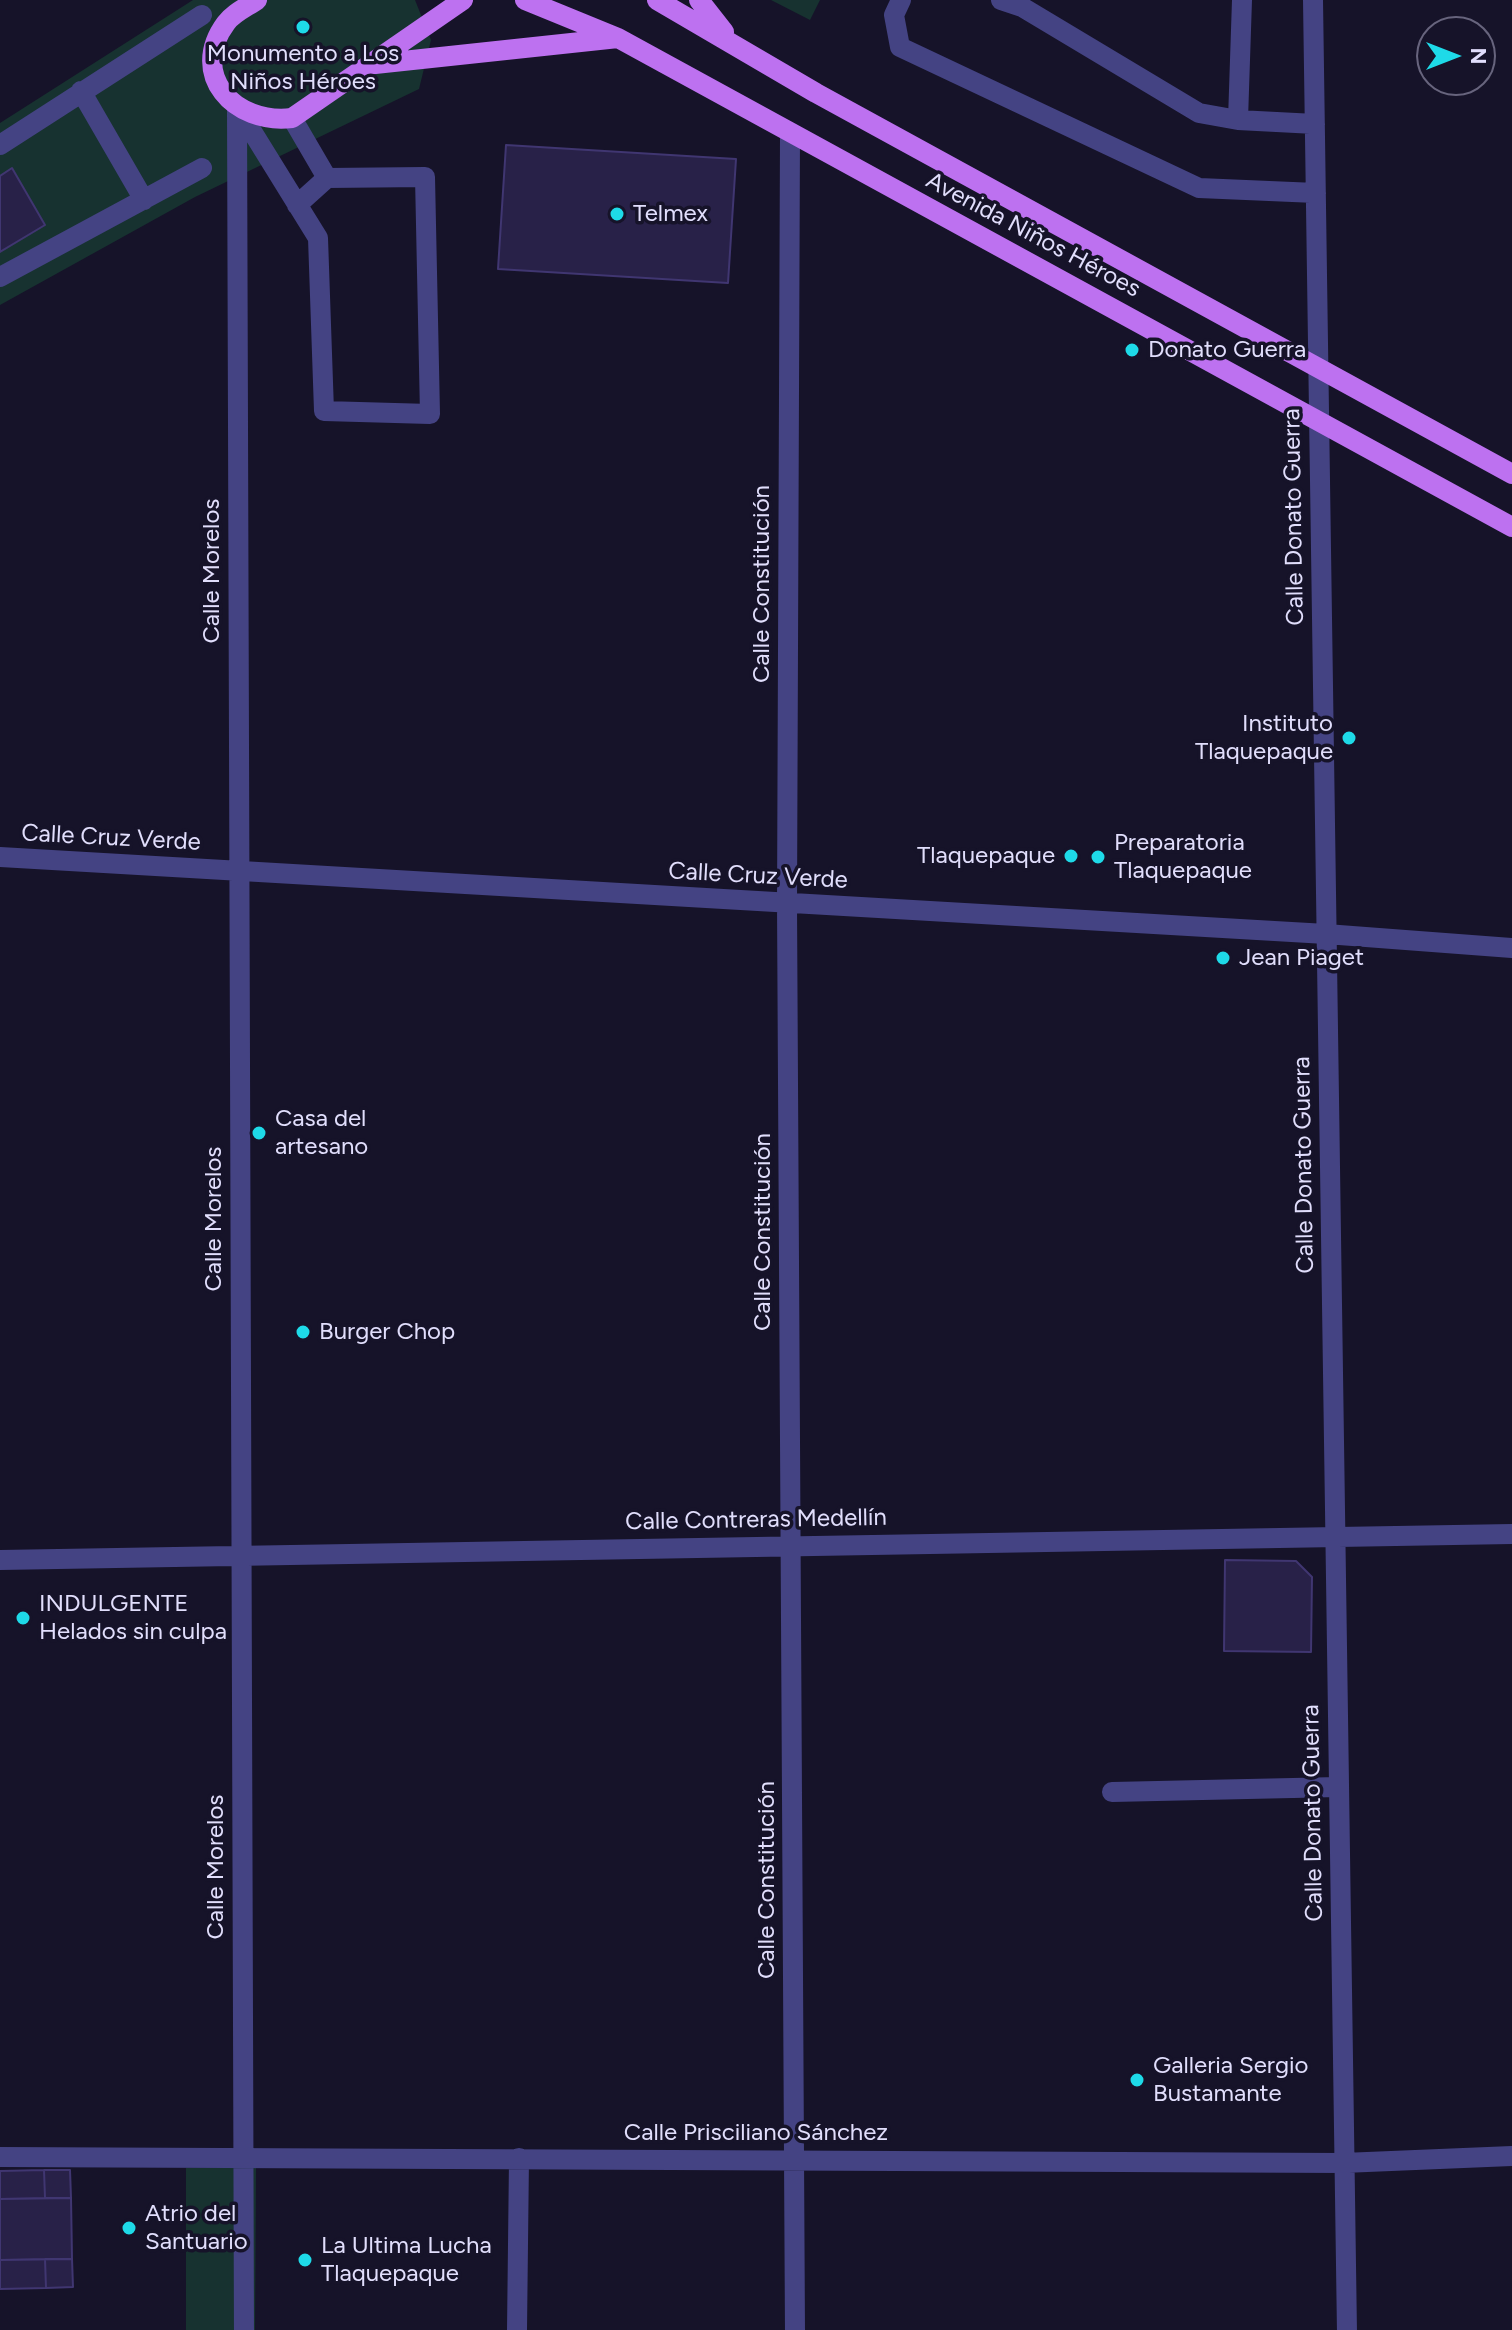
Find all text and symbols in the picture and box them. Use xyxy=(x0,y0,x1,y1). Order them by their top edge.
north arrow xyxy=(1416,16,1496,96)
marker: Monumento a Los Niños Héroes xyxy=(294,18,312,36)
place label: Monumento a Los Niños Héroes xyxy=(207,40,399,96)
text: N xyxy=(1465,47,1492,65)
street label: Avenida Niños Héroes xyxy=(921,166,1145,304)
place label: Telmex xyxy=(633,200,708,228)
marker: Telmex xyxy=(608,205,626,223)
place label: Donato Guerra xyxy=(1148,336,1306,364)
marker: Donato Guerra xyxy=(1123,341,1141,359)
street label: Calle Donato Guerra xyxy=(1278,408,1310,626)
street label: Calle Constitución xyxy=(748,485,776,683)
street label: Calle Morelos xyxy=(198,499,226,643)
place label: Instituto Tlaquepaque xyxy=(1195,710,1333,766)
marker: Instituto Tlaquepaque xyxy=(1340,729,1358,747)
street label: Calle Cruz Verde xyxy=(21,819,201,857)
place label: Preparatoria Tlaquepaque xyxy=(1114,829,1252,885)
place label: Tlaquepaque xyxy=(917,842,1055,870)
marker: Tlaquepaque xyxy=(1062,847,1080,865)
marker: Preparatoria Tlaquepaque xyxy=(1089,848,1107,866)
street label: Calle Cruz Verde xyxy=(668,857,848,895)
place label: Jean Piaget xyxy=(1239,944,1364,972)
marker: Jean Piaget xyxy=(1214,949,1232,967)
street label: Calle Donato Guerra xyxy=(1288,1056,1320,1274)
place label: Casa del artesano xyxy=(275,1105,368,1161)
marker: Casa del artesano xyxy=(250,1124,268,1142)
street label: Calle Constitución xyxy=(749,1133,777,1331)
street label: Calle Morelos xyxy=(200,1147,228,1291)
place label: Burger Chop xyxy=(319,1318,455,1346)
marker: Burger Chop xyxy=(294,1323,312,1341)
street label: Calle Contreras Medellín xyxy=(625,1503,887,1537)
place label: INDULGENTE Helados sin culpa xyxy=(39,1590,227,1646)
marker: INDULGENTE Helados sin culpa xyxy=(14,1609,32,1627)
street label: Calle Donato Guerra xyxy=(1297,1704,1329,1922)
street label: Calle Constitución xyxy=(753,1781,781,1979)
street label: Calle Morelos xyxy=(202,1795,230,1939)
place label: Galleria Sergio Bustamante xyxy=(1153,2052,1309,2108)
marker: Galleria Sergio Bustamante xyxy=(1128,2071,1146,2089)
street label: Calle Prisciliano Sánchez xyxy=(624,2119,888,2147)
place label: Atrio del Santuario xyxy=(145,2200,248,2256)
marker: Atrio del Santuario xyxy=(120,2219,138,2237)
place label: La Ultima Lucha Tlaquepaque xyxy=(321,2232,492,2288)
marker: La Ultima Lucha Tlaquepaque xyxy=(296,2251,314,2269)

